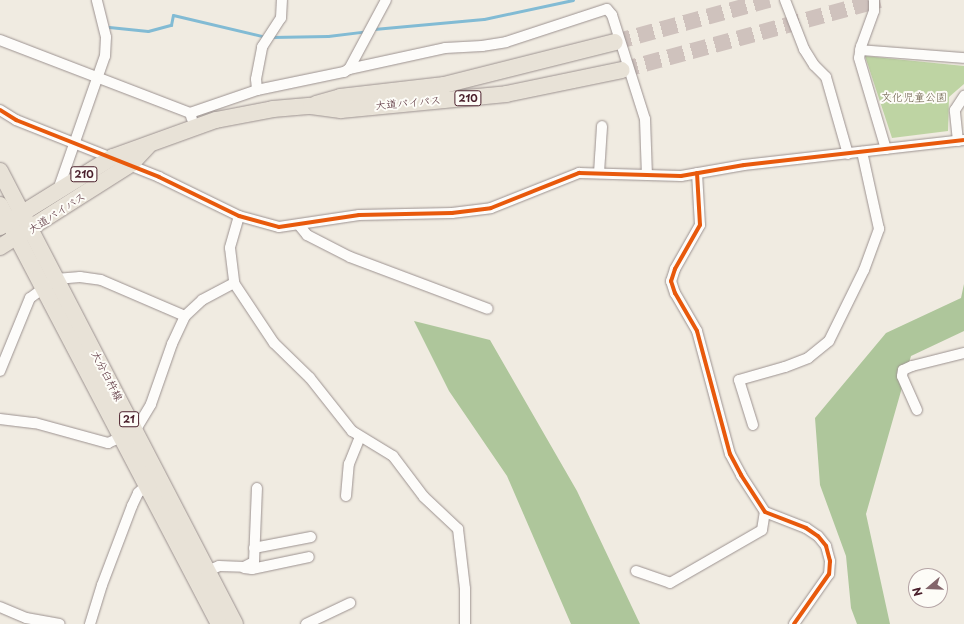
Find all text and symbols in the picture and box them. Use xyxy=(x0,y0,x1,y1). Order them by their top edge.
road number: 210 xyxy=(454,90,482,106)
park label: 文化児童公園 xyxy=(881,90,947,104)
street label: 大道バイパス xyxy=(375,94,441,112)
road number: 210 xyxy=(70,166,98,182)
street label: 大道バイパス xyxy=(26,189,88,237)
street label: 大分臼杵線 xyxy=(89,349,125,403)
road number: 21 xyxy=(119,411,139,427)
north arrow xyxy=(908,568,948,608)
text: N xyxy=(908,585,927,599)

